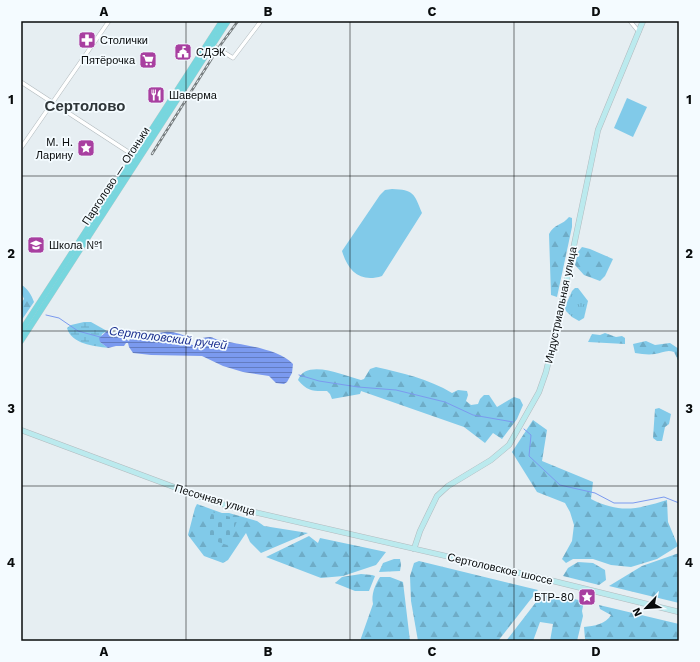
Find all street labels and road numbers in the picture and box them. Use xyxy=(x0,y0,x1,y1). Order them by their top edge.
street label: Парголово — Огоньки xyxy=(79,125,153,227)
street label: Индустриальная улица xyxy=(542,245,580,365)
street label: Песочная улица xyxy=(173,482,258,519)
street label: Сертоловское шоссе xyxy=(446,551,554,587)

